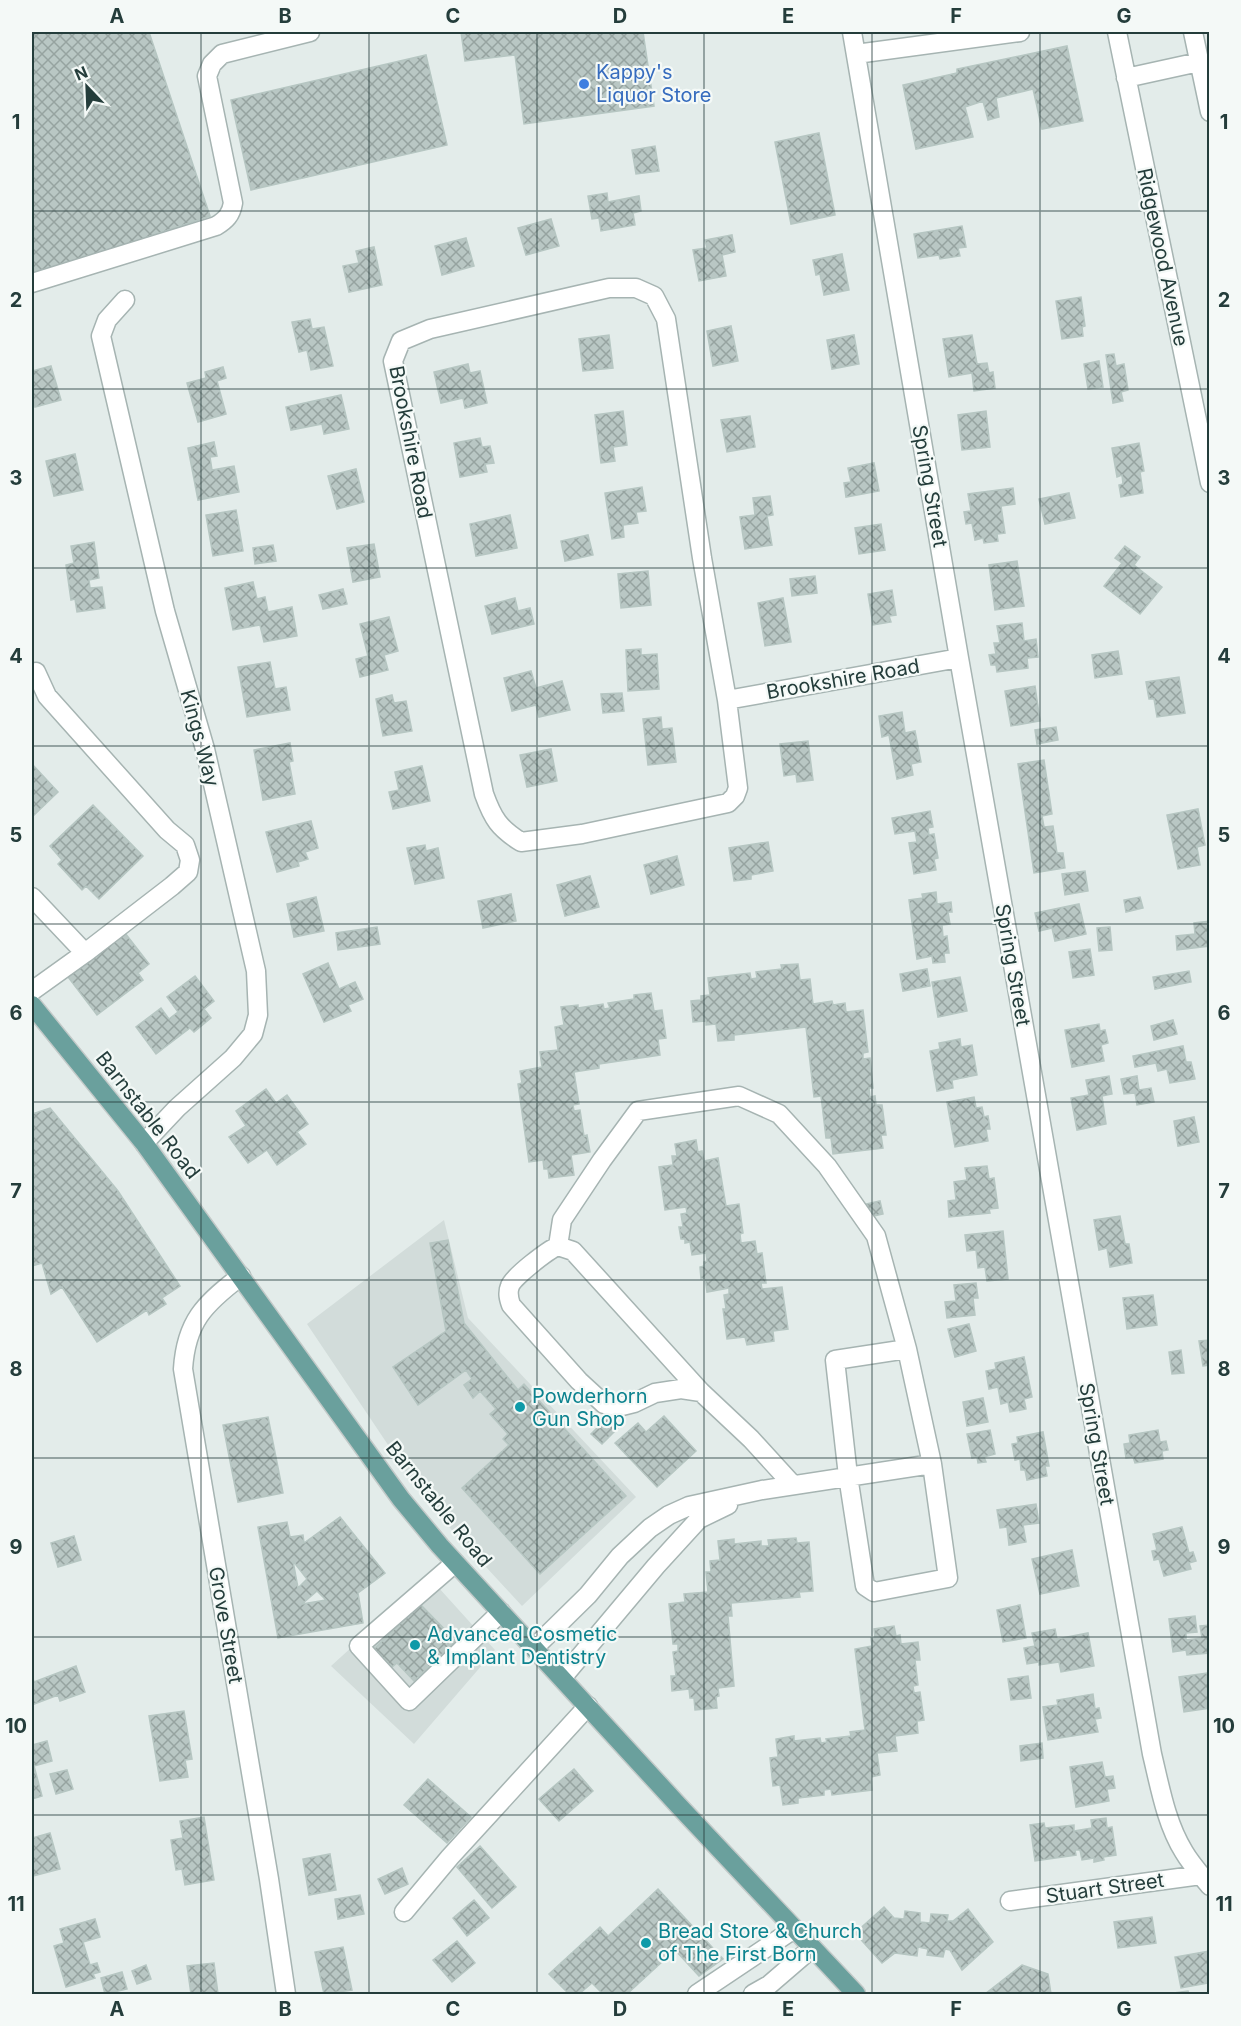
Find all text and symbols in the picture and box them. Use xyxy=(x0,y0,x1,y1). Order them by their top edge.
text: A xyxy=(110,4,125,28)
text: B xyxy=(278,4,292,28)
text: C xyxy=(446,4,460,28)
text: D xyxy=(613,4,627,28)
text: E xyxy=(782,4,794,28)
text: F xyxy=(950,4,962,28)
text: G xyxy=(1116,4,1132,28)
north arrow xyxy=(57,57,117,117)
place label: Kappy's Liquor Store xyxy=(596,60,711,107)
text: N xyxy=(72,62,91,85)
marker: Kappy's Liquor Store xyxy=(577,77,591,91)
text: 1 xyxy=(12,110,20,134)
text: 1 xyxy=(1220,110,1228,134)
street label: Ridgewood Avenue xyxy=(1132,166,1194,348)
text: 2 xyxy=(10,288,22,312)
text: 2 xyxy=(1218,288,1230,312)
street label: Brookshire Road xyxy=(384,364,438,520)
street label: Spring Street xyxy=(907,423,953,550)
text: 3 xyxy=(10,466,22,490)
text: 3 xyxy=(1218,466,1230,490)
text: 4 xyxy=(9,644,23,668)
text: 4 xyxy=(1217,644,1231,668)
street label: Brookshire Road xyxy=(764,654,922,704)
street label: Kings Way xyxy=(176,687,224,789)
text: 5 xyxy=(10,823,22,847)
text: 5 xyxy=(1218,823,1230,847)
street label: Spring Street xyxy=(990,902,1036,1029)
text: 6 xyxy=(10,1001,23,1025)
text: 6 xyxy=(1218,1001,1231,1025)
street label: Barnstable Road xyxy=(91,1047,205,1183)
text: 7 xyxy=(10,1179,22,1203)
text: 7 xyxy=(1218,1179,1230,1203)
text: 8 xyxy=(9,1357,23,1381)
text: 8 xyxy=(1217,1357,1231,1381)
street label: Spring Street xyxy=(1074,1381,1120,1508)
place label: Powderhorn Gun Shop xyxy=(532,1384,648,1431)
marker: Powderhorn Gun Shop xyxy=(513,1400,527,1414)
street label: Barnstable Road xyxy=(381,1436,497,1572)
text: 9 xyxy=(10,1535,23,1559)
text: 9 xyxy=(1218,1535,1231,1559)
street label: Grove Street xyxy=(204,1565,248,1686)
place label: Advanced Cosmetic & Implant Dentistry xyxy=(427,1622,617,1669)
marker: Advanced Cosmetic & Implant Dentistry xyxy=(408,1638,422,1652)
text: 10 xyxy=(5,1714,27,1738)
text: 10 xyxy=(1213,1714,1235,1738)
street label: Stuart Street xyxy=(1044,1868,1166,1908)
text: 11 xyxy=(7,1892,25,1916)
text: 11 xyxy=(1215,1892,1233,1916)
place label: Bread Store & Church of The First Born xyxy=(658,1919,862,1966)
marker: Bread Store & Church of The First Born xyxy=(639,1936,653,1950)
text: A xyxy=(110,1997,125,2021)
text: B xyxy=(278,1997,292,2021)
text: C xyxy=(446,1997,460,2021)
text: D xyxy=(613,1997,627,2021)
text: E xyxy=(782,1997,794,2021)
text: F xyxy=(950,1997,962,2021)
text: G xyxy=(1116,1997,1132,2021)

